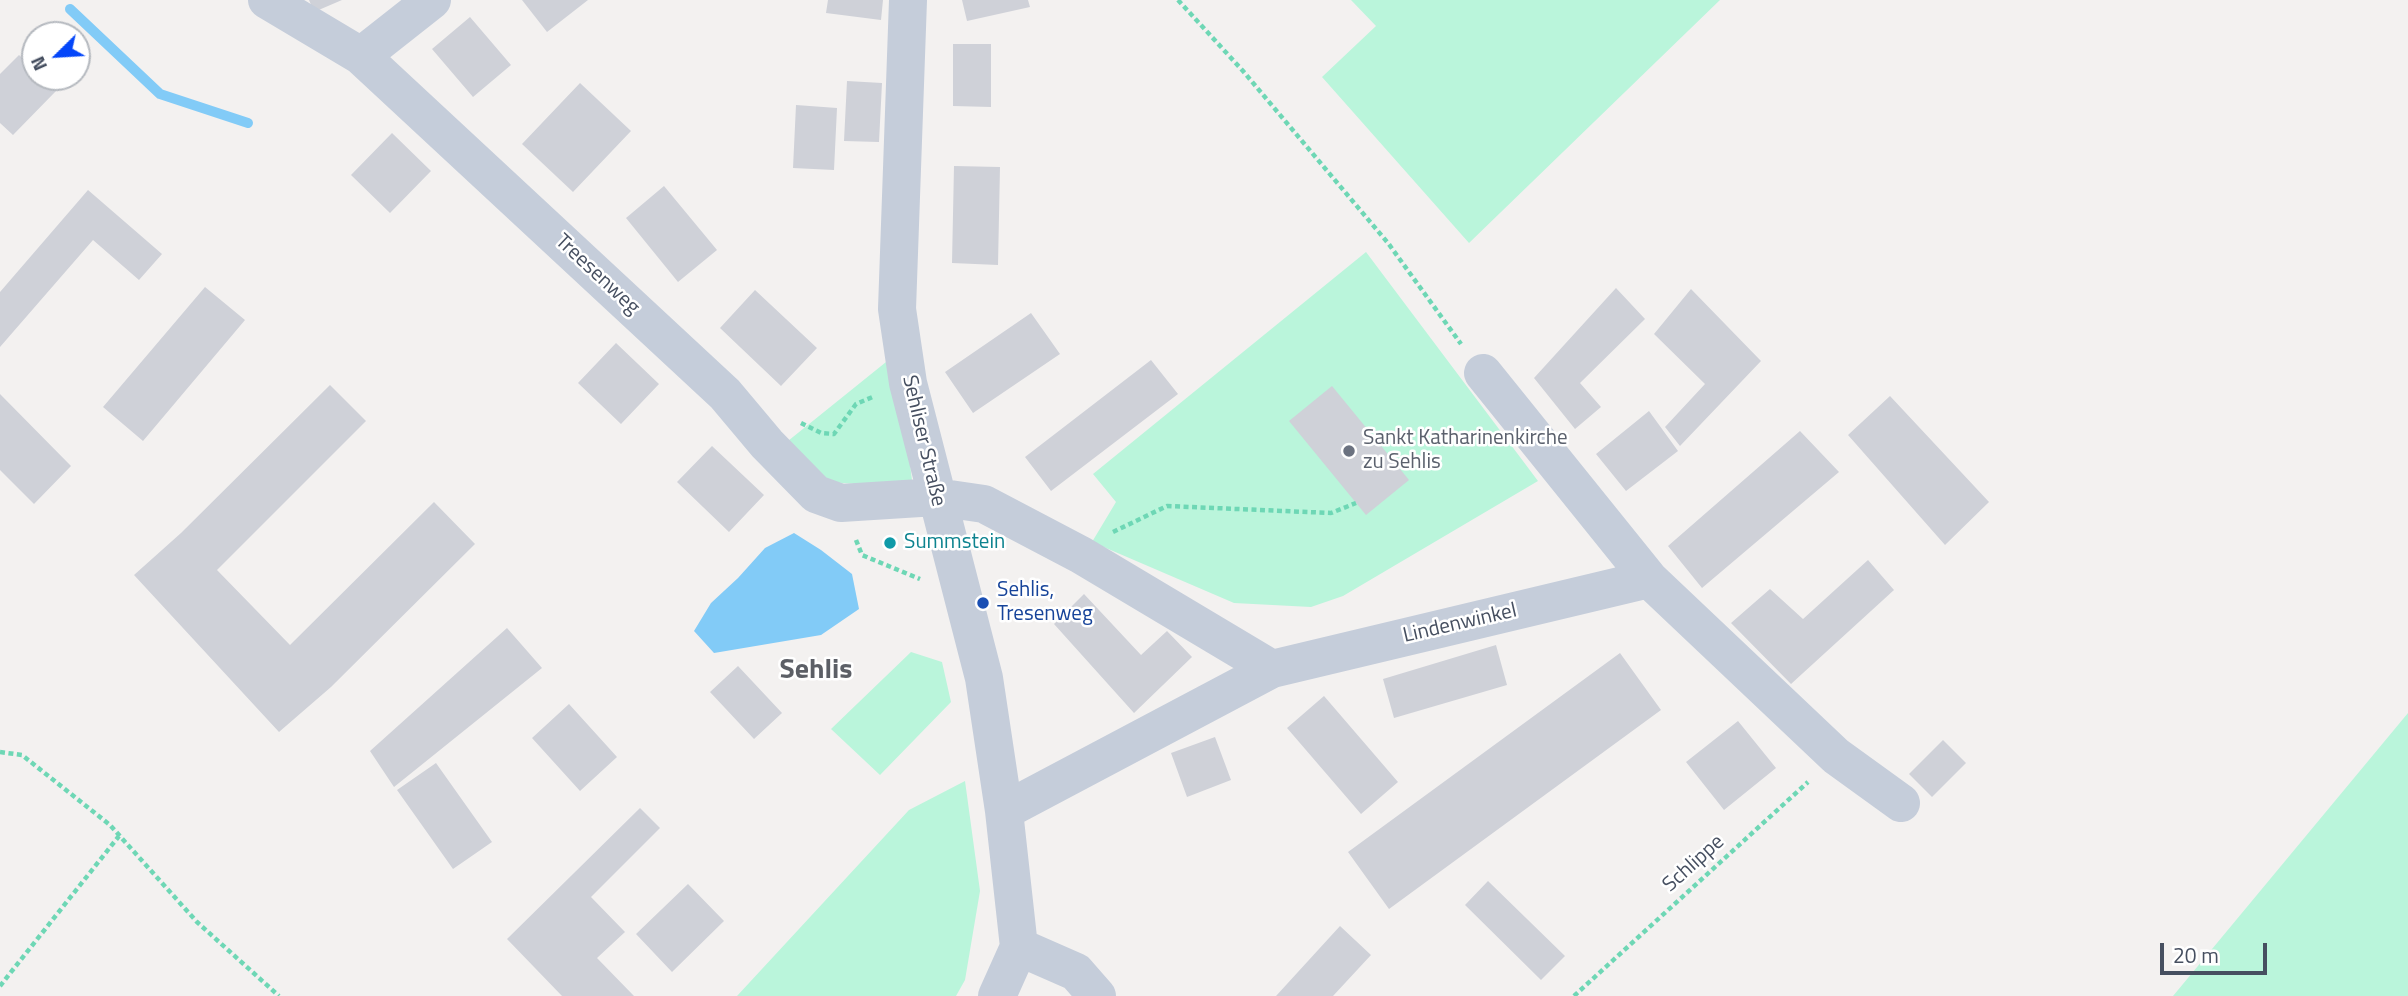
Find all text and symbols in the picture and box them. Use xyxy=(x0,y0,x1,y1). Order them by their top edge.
north arrow xyxy=(21,21,91,91)
text: N xyxy=(22,52,54,76)
street label: Treesenweg xyxy=(550,230,644,320)
street label: Sehliser Straße xyxy=(896,373,950,509)
place label: Sankt Katharinenkirche zu Sehlis xyxy=(1363,426,1568,476)
marker: Sankt Katharinenkirche zu Sehlis xyxy=(1341,443,1357,459)
place label: Summstein xyxy=(904,530,1005,556)
marker: Summstein xyxy=(882,535,898,551)
place label: Sehlis, Tresenweg xyxy=(997,578,1093,628)
marker: Sehlis, Tresenweg xyxy=(975,595,991,611)
street label: Lindenwinkel xyxy=(1401,599,1519,649)
district label: Sehlis xyxy=(780,654,852,688)
street label: Schlippe xyxy=(1658,830,1730,898)
scale bar xyxy=(2163,930,2270,974)
text: 20 m xyxy=(2173,939,2219,971)

